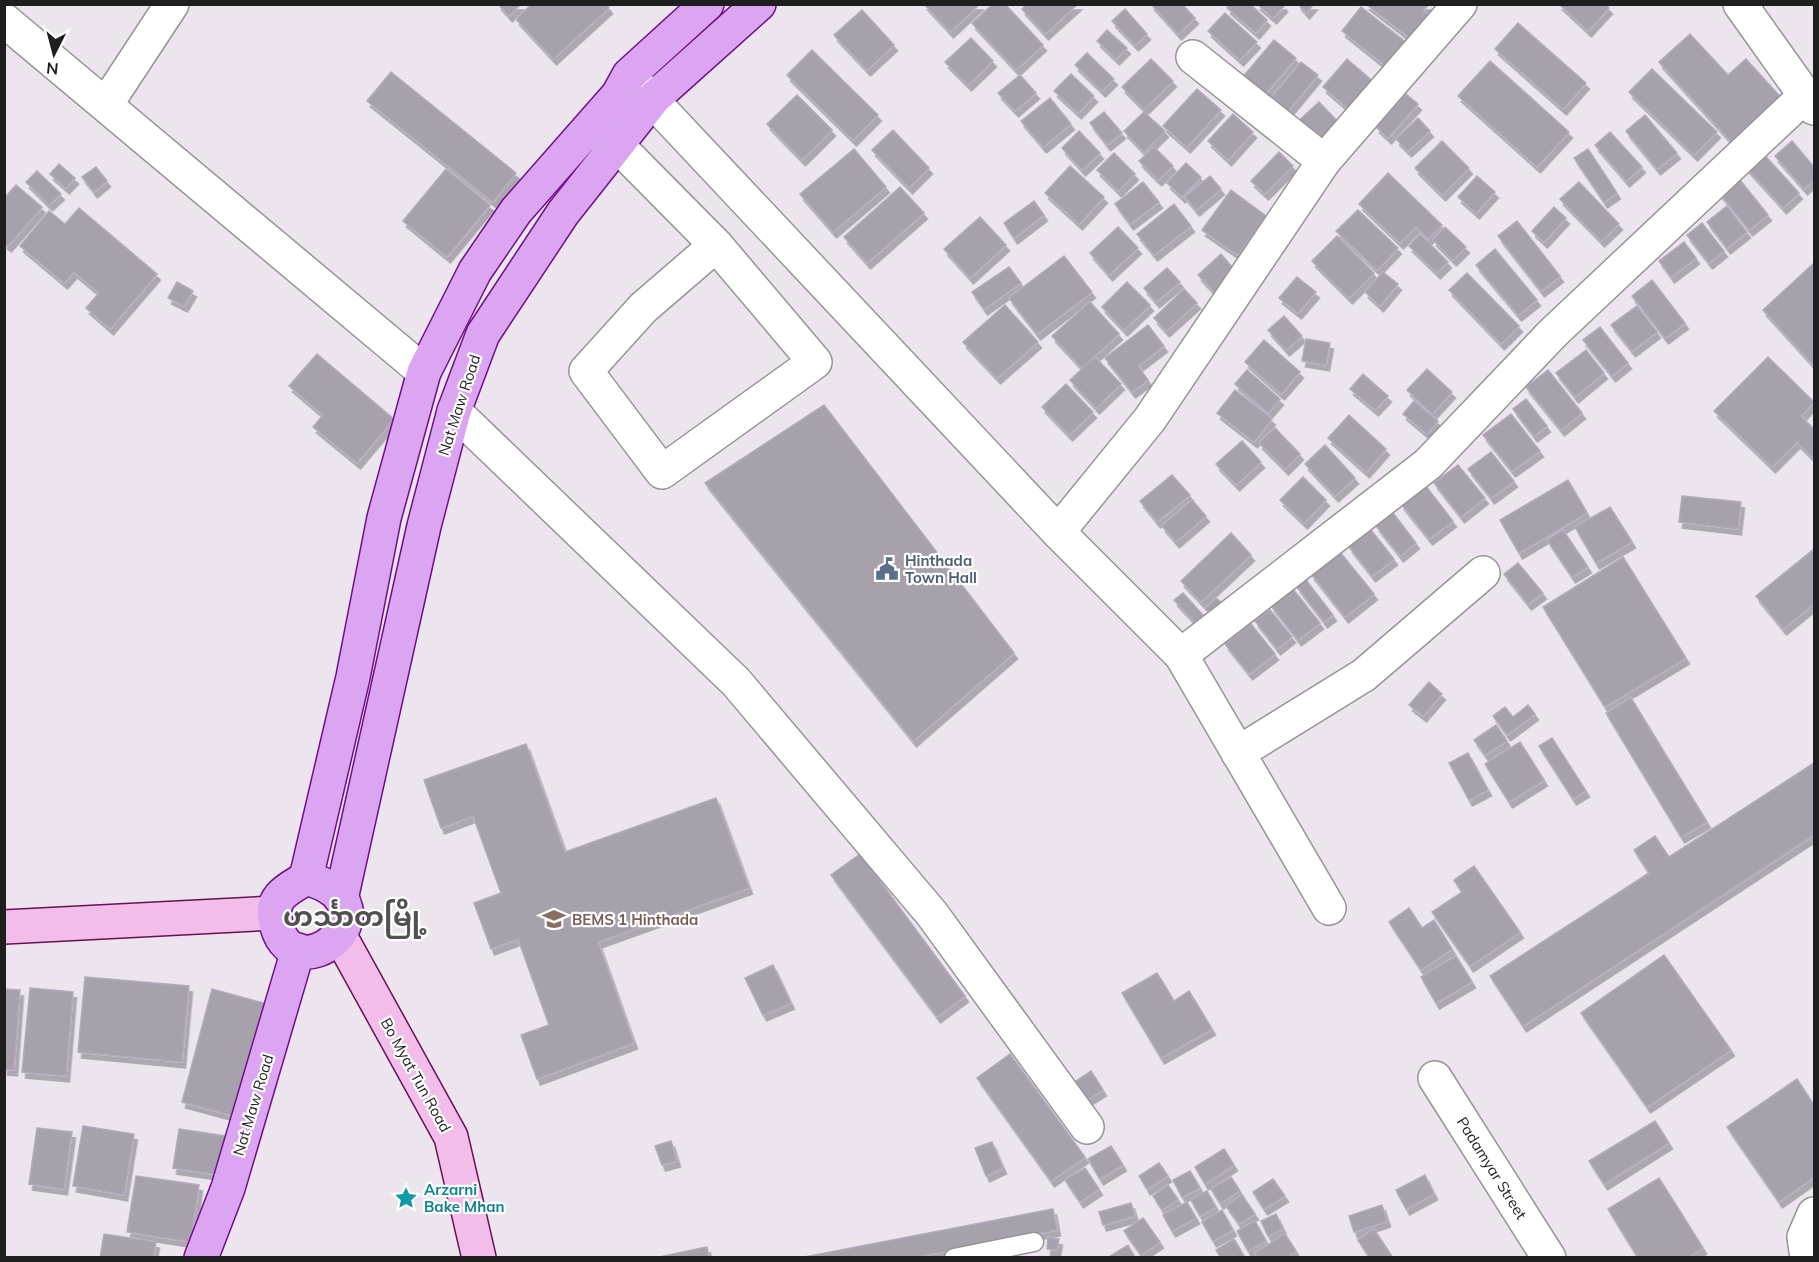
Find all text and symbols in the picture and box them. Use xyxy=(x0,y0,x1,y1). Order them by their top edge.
north arrow xyxy=(24,24,84,84)
text: N xyxy=(45,58,59,79)
street label: Nat Maw Road xyxy=(434,352,484,458)
place label: Hinthada Town Hall xyxy=(905,551,977,587)
public building icon: Hinthada Town Hall xyxy=(874,556,900,582)
district label: ဟင်္သာတမြို့ xyxy=(283,898,427,939)
school or university icon: BEMS 1 Hinthada xyxy=(541,906,567,932)
place label: BEMS 1 Hinthada xyxy=(572,910,698,929)
street label: Bo Myat Tun Road xyxy=(377,1015,455,1135)
street label: Nat Maw Road xyxy=(229,1052,277,1158)
street label: Padamyar Street xyxy=(1453,1113,1531,1223)
place label: Arzarni Bake Mhan xyxy=(424,1180,505,1216)
place icon: Arzarni Bake Mhan xyxy=(393,1185,419,1211)

